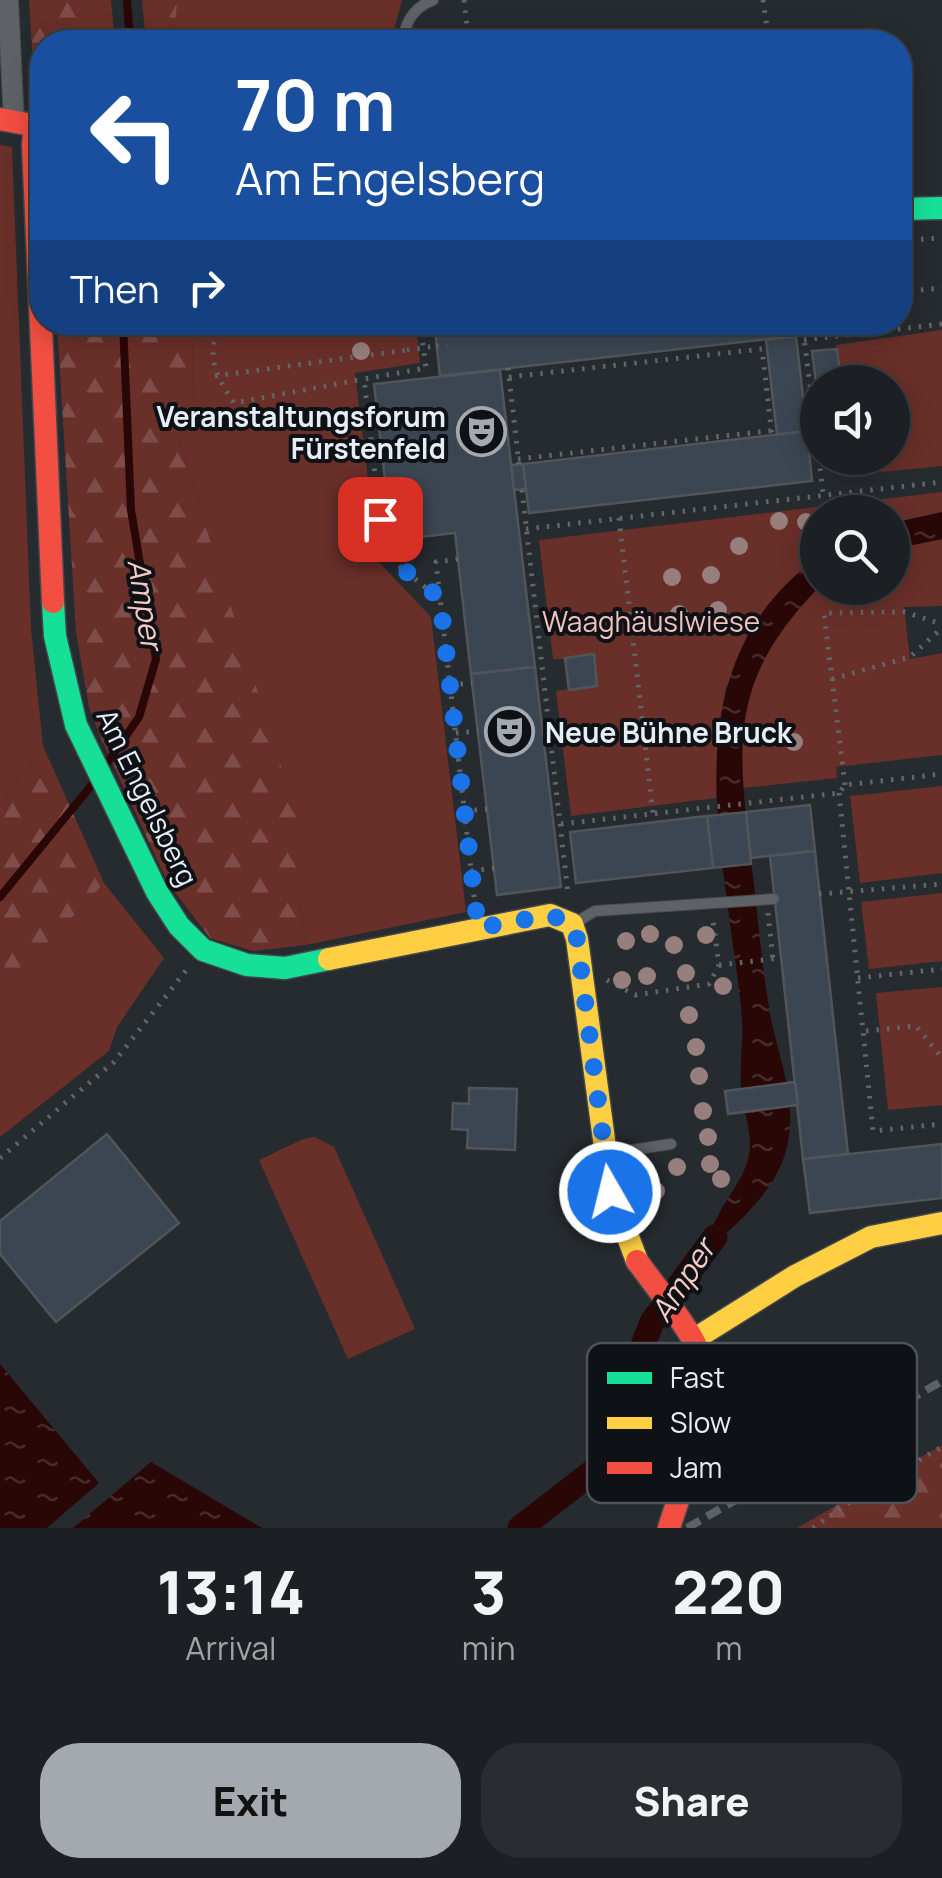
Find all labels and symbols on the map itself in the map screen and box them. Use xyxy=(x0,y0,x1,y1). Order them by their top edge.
place label: Veranstaltungsforum Fürstenfeld xyxy=(156,397,446,467)
theatre icon: Veranstaltungsforum Fürstenfeld xyxy=(455,406,507,458)
pin xyxy=(338,477,423,562)
water label: Amper xyxy=(119,556,174,656)
park label: Waaghäuslwiese xyxy=(542,602,760,640)
street label: Am Engelsberg xyxy=(89,702,207,892)
theatre icon: Neue Bühne Bruck xyxy=(484,706,536,758)
place label: Neue Bühne Bruck xyxy=(545,713,793,751)
position arrow xyxy=(558,1140,662,1244)
water label: Amper xyxy=(640,1227,726,1329)
legend xyxy=(587,1343,917,1503)
text: Fast xyxy=(670,1358,725,1396)
text: Slow xyxy=(670,1403,731,1441)
text: Jam xyxy=(670,1448,722,1486)

